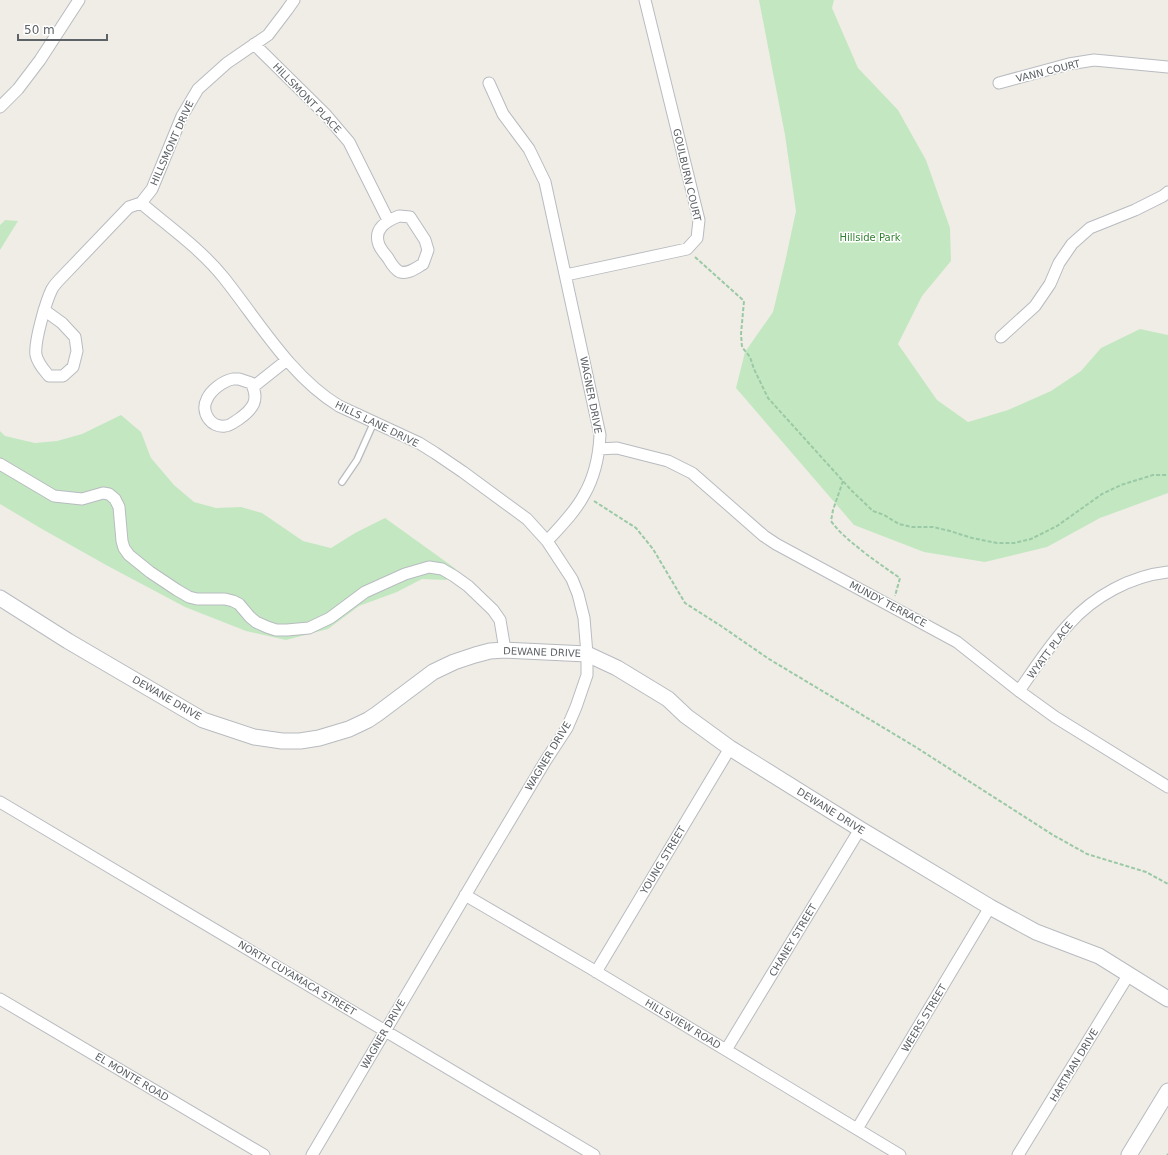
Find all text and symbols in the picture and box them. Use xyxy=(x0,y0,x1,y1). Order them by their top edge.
scale bar xyxy=(18,16,107,42)
text: 50 m xyxy=(24,23,55,37)
street label: VANN COURT xyxy=(1015,58,1082,84)
street label: HILLSMONT PLACE xyxy=(271,61,343,135)
street label: HILLSMONT DRIVE xyxy=(148,99,196,187)
street label: GOULBURN COURT xyxy=(671,128,703,223)
park label: Hillside Park xyxy=(839,232,901,243)
street label: WAGNER DRIVE xyxy=(578,355,604,435)
street label: HILLS LANE DRIVE xyxy=(333,399,421,449)
street label: MUNDY TERRACE xyxy=(848,579,928,629)
street label: WYATT PLACE xyxy=(1025,619,1075,681)
street label: DEWANE DRIVE xyxy=(503,645,581,659)
street label: DEWANE DRIVE xyxy=(131,674,203,722)
street label: WAGNER DRIVE xyxy=(523,720,573,792)
street label: DEWANE DRIVE xyxy=(795,786,867,836)
street label: YOUNG STREET xyxy=(638,823,688,897)
street label: CHANEY STREET xyxy=(767,901,819,978)
street label: NORTH CUYAMACA STREET xyxy=(236,938,359,1018)
street label: WEERS STREET xyxy=(899,981,949,1054)
street label: WAGNER DRIVE xyxy=(359,997,407,1071)
street label: HILLSVIEW ROAD xyxy=(643,997,723,1051)
street label: HARTMAN DRIVE xyxy=(1048,1026,1100,1104)
street label: EL MONTE ROAD xyxy=(93,1051,171,1103)

